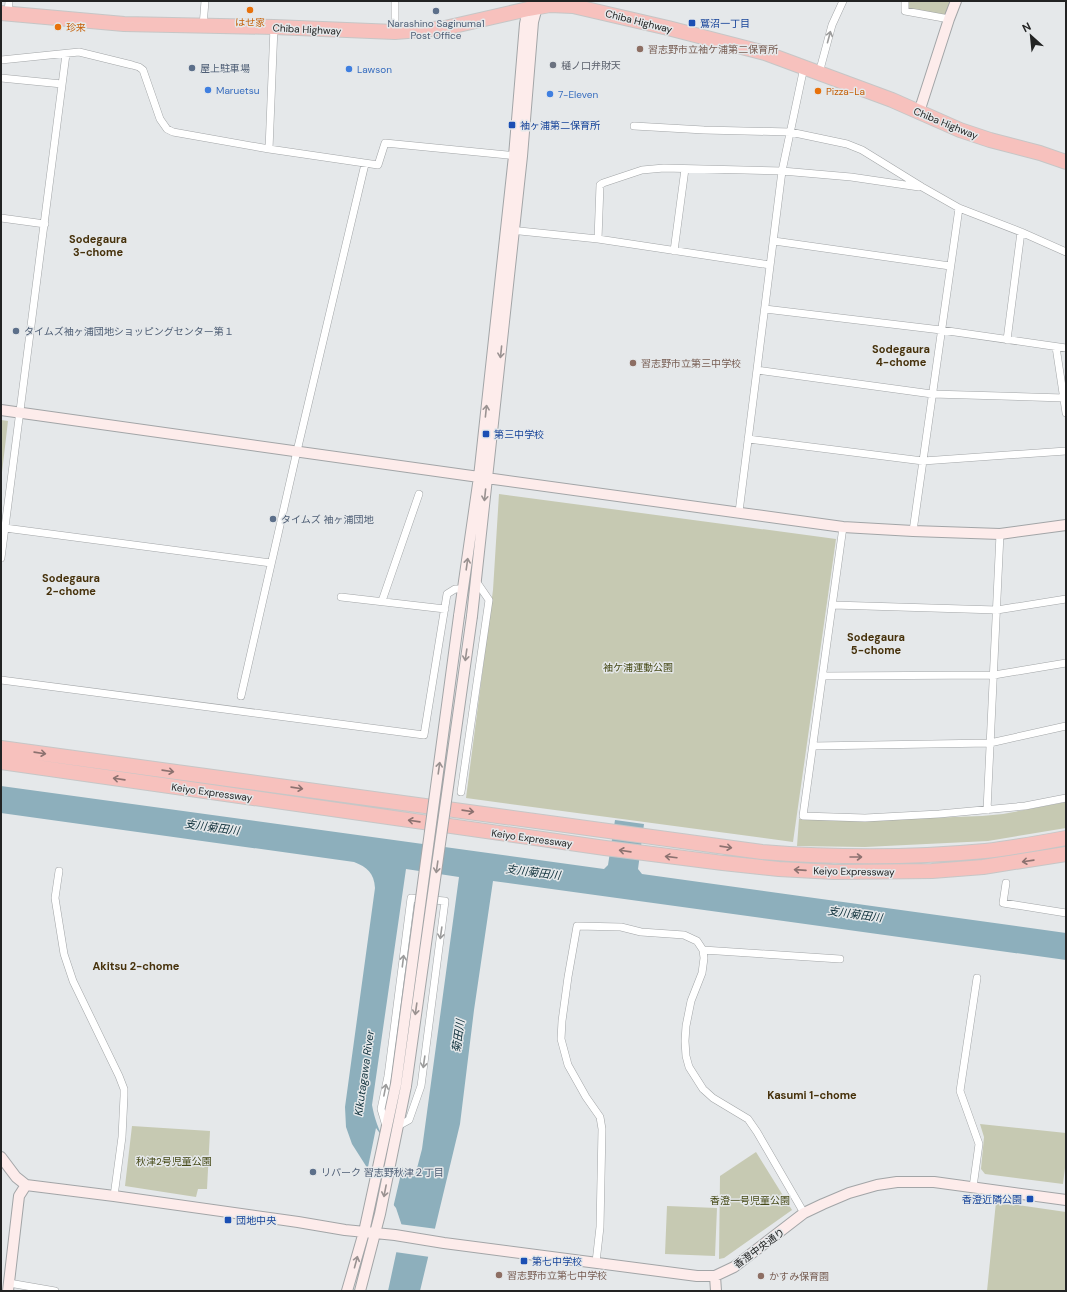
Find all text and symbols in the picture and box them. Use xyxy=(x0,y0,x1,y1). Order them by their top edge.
marker: はせ家 xyxy=(245,5,255,15)
marker: Narashino Saginuma1 Post Office xyxy=(431,6,441,16)
street label: Chiba Highway xyxy=(604,7,674,36)
place label: はせ家 xyxy=(235,16,265,29)
north arrow xyxy=(1011,16,1051,56)
place label: Narashino Saginuma1 Post Office xyxy=(387,17,485,42)
place label: 鷲沼一丁目 xyxy=(700,17,750,30)
marker: 鷲沼一丁目 xyxy=(687,18,697,28)
text: N xyxy=(1020,19,1033,35)
place label: 珍来 xyxy=(66,21,86,34)
street label: Chiba Highway xyxy=(272,21,342,38)
marker: 珍来 xyxy=(53,22,63,32)
one-way arrow xyxy=(826,30,833,43)
place label: 習志野市立袖ケ浦第二保育所 xyxy=(648,43,778,56)
marker: 習志野市立袖ケ浦第二保育所 xyxy=(635,44,645,54)
place label: 樋ノ口弁財天 xyxy=(561,59,621,72)
marker: 樋ノ口弁財天 xyxy=(548,60,558,70)
place label: 屋上駐車場 xyxy=(200,62,250,75)
marker: 屋上駐車場 xyxy=(187,63,197,73)
place label: Lawson xyxy=(357,63,392,76)
marker: Lawson xyxy=(344,64,354,74)
place label: Maruetsu xyxy=(216,84,260,97)
marker: Maruetsu xyxy=(203,85,213,95)
place label: Pizza-La xyxy=(826,85,865,98)
marker: Pizza-La xyxy=(813,86,823,96)
place label: 7-Eleven xyxy=(558,88,598,101)
marker: 7-Eleven xyxy=(545,89,555,99)
street label: Chiba Highway xyxy=(912,105,980,142)
place label: 袖ヶ浦第二保育所 xyxy=(520,119,600,132)
marker: 袖ヶ浦第二保育所 xyxy=(507,120,517,130)
district label: Sodegaura 3-chome xyxy=(69,232,127,259)
place label: タイムズ袖ヶ浦団地ショッピングセンター第１ xyxy=(24,325,234,338)
marker: タイムズ袖ヶ浦団地ショッピングセンター第１ xyxy=(11,326,21,336)
district label: Sodegaura 4-chome xyxy=(872,342,930,369)
one-way arrow xyxy=(497,345,504,358)
place label: 習志野市立第三中学校 xyxy=(641,357,741,370)
marker: 習志野市立第三中学校 xyxy=(628,358,638,368)
one-way arrow xyxy=(483,405,490,418)
place label: 第三中学校 xyxy=(494,428,544,441)
marker: 第三中学校 xyxy=(481,429,491,439)
one-way arrow xyxy=(482,488,489,501)
place label: タイムズ 袖ヶ浦団地 xyxy=(281,513,374,526)
marker: タイムズ 袖ヶ浦団地 xyxy=(268,514,278,524)
one-way arrow xyxy=(463,557,471,570)
district label: Sodegaura 2-chome xyxy=(42,571,100,598)
district label: Sodegaura 5-chome xyxy=(847,630,905,657)
one-way arrow xyxy=(462,648,470,661)
park label: 袖ケ浦運動公園 xyxy=(603,661,673,674)
one-way arrow xyxy=(33,749,46,757)
one-way arrow xyxy=(435,762,443,775)
one-way arrow xyxy=(162,767,175,774)
one-way arrow xyxy=(113,775,126,783)
street label: Keiyo Expressway xyxy=(171,780,254,805)
one-way arrow xyxy=(290,784,303,792)
one-way arrow xyxy=(461,807,474,815)
water label: 支川菊田川 xyxy=(184,816,241,838)
one-way arrow xyxy=(408,817,421,825)
street label: Keiyo Expressway xyxy=(491,826,574,851)
one-way arrow xyxy=(719,843,732,851)
one-way arrow xyxy=(619,847,632,855)
one-way arrow xyxy=(665,853,678,860)
one-way arrow xyxy=(849,853,862,861)
one-way arrow xyxy=(1022,857,1035,865)
one-way arrow xyxy=(433,860,441,873)
water label: 支川菊田川 xyxy=(505,862,562,882)
street label: Keiyo Expressway xyxy=(813,864,895,879)
one-way arrow xyxy=(794,866,807,874)
water label: 支川菊田川 xyxy=(827,903,884,925)
one-way arrow xyxy=(437,926,445,939)
one-way arrow xyxy=(399,955,407,968)
district label: Akitsu 2-chome xyxy=(93,959,180,973)
one-way arrow xyxy=(412,1002,420,1015)
water label: 菊田川 xyxy=(449,1018,467,1053)
water label: Kikutagawa River xyxy=(351,1028,377,1117)
one-way arrow xyxy=(420,1055,428,1068)
one-way arrow xyxy=(381,1084,389,1097)
district label: Kasumi 1-chome xyxy=(767,1088,857,1102)
park label: 秋津2号児童公園 xyxy=(136,1155,212,1168)
place label: リパーク 習志野秋津２丁目 xyxy=(321,1166,444,1179)
marker: リパーク 習志野秋津２丁目 xyxy=(308,1167,318,1177)
one-way arrow xyxy=(381,1185,389,1198)
place label: 香澄近隣公園 xyxy=(962,1193,1022,1206)
park label: 香澄一号児童公園 xyxy=(710,1194,790,1207)
marker: 香澄近隣公園 xyxy=(1025,1194,1035,1204)
place label: 団地中央 xyxy=(236,1214,277,1227)
marker: 団地中央 xyxy=(223,1215,233,1225)
street label: 香澄中央通り xyxy=(731,1226,787,1271)
one-way arrow xyxy=(352,1255,360,1268)
place label: 第七中学校 xyxy=(532,1255,582,1268)
marker: 第七中学校 xyxy=(519,1256,529,1266)
place label: 習志野市立第七中学校 xyxy=(507,1269,607,1282)
marker: 習志野市立第七中学校 xyxy=(494,1270,504,1280)
place label: かすみ保育園 xyxy=(769,1270,829,1283)
marker: かすみ保育園 xyxy=(756,1271,766,1281)

